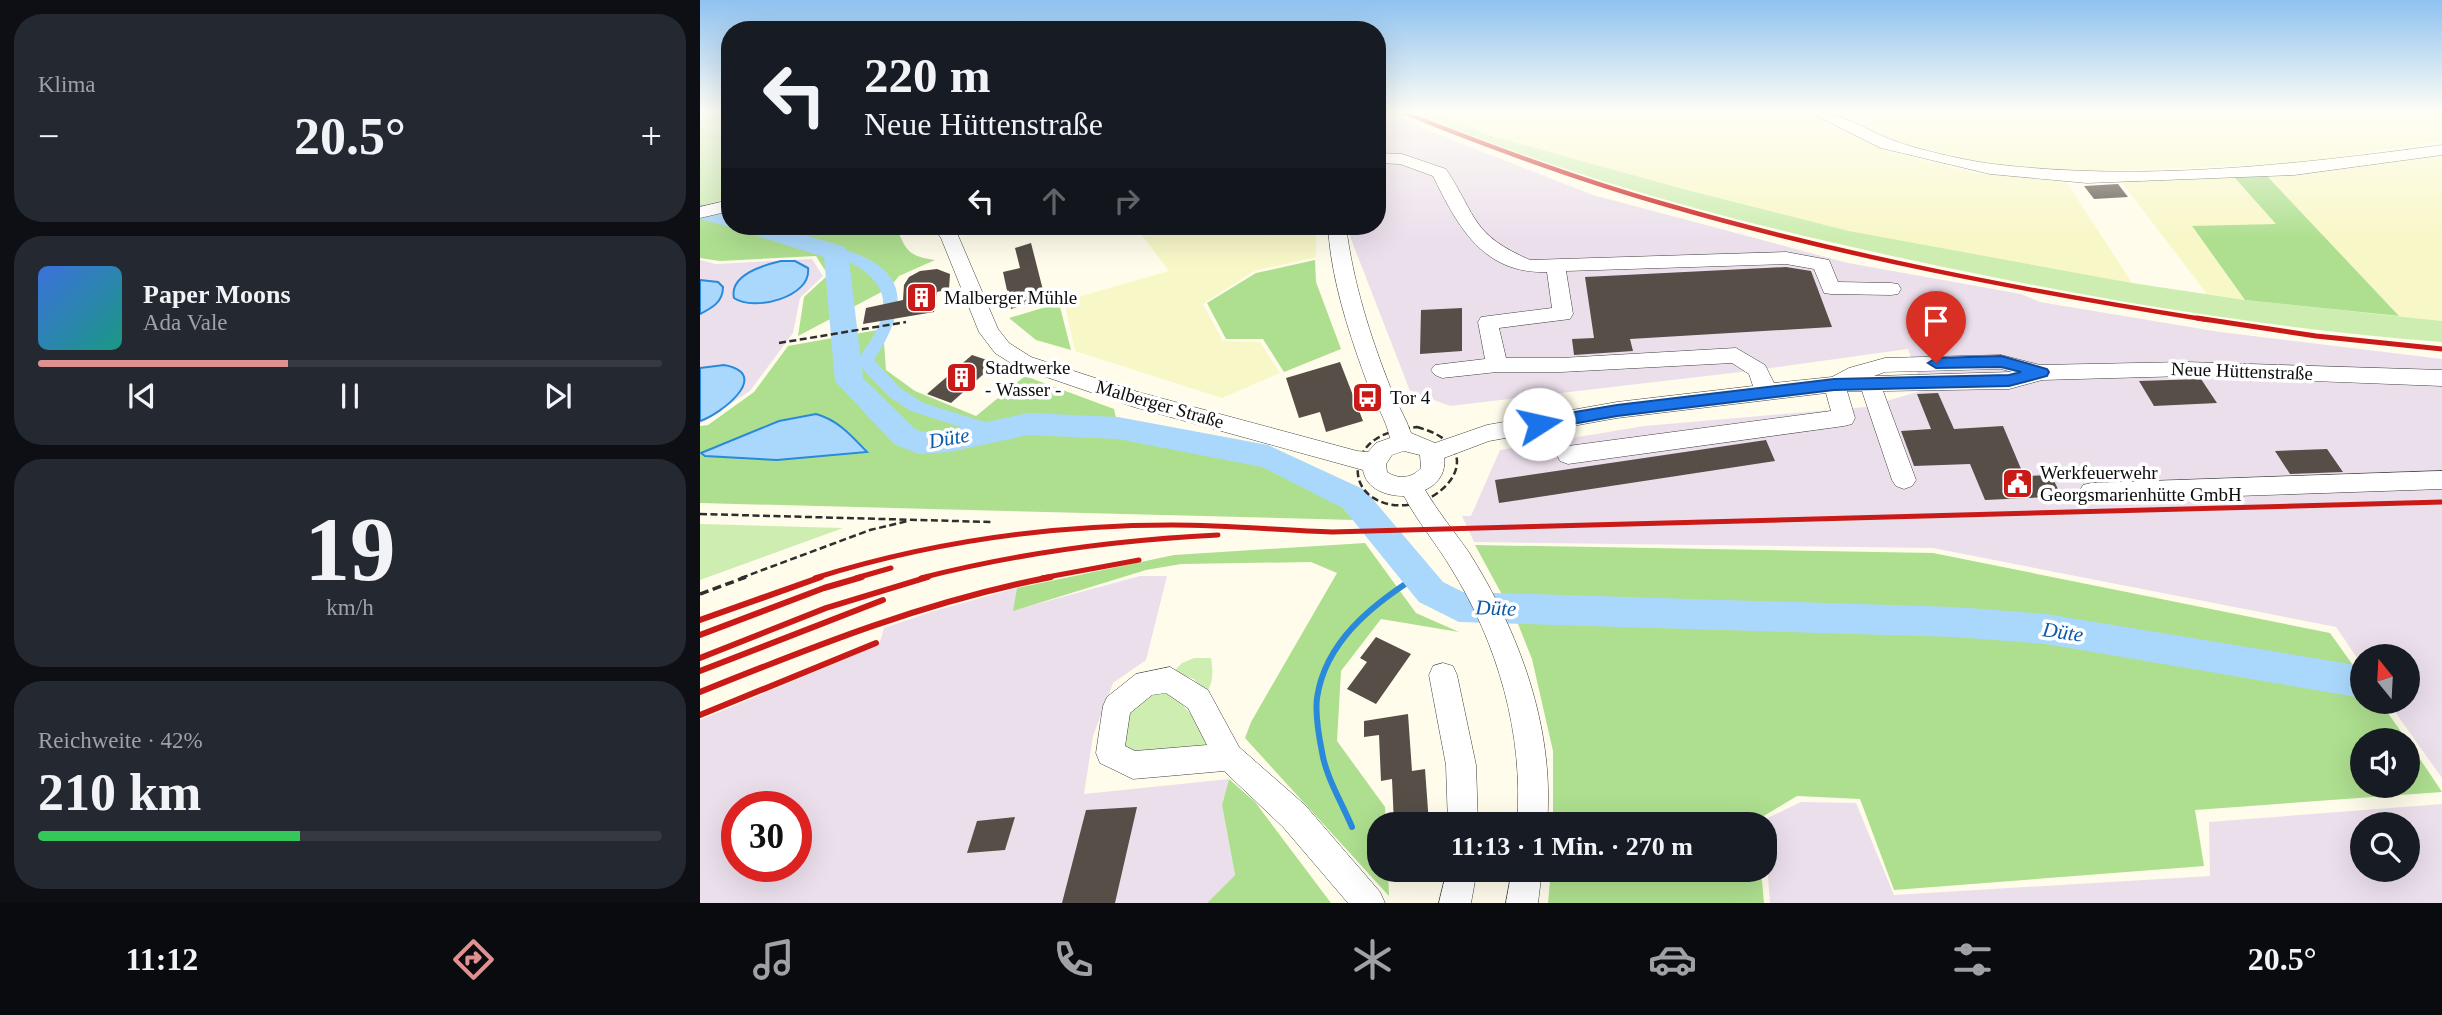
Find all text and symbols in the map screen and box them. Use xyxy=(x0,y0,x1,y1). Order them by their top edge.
text: 220 m xyxy=(864,48,991,103)
icon: left xyxy=(749,49,840,140)
text: Klima xyxy=(38,72,96,97)
text: Neue Hüttenstraße xyxy=(864,106,1103,142)
text: 20.5° xyxy=(294,108,406,165)
text: − xyxy=(38,115,59,157)
text: + xyxy=(641,115,662,157)
icon: left xyxy=(962,182,1000,220)
icon: ahead xyxy=(1035,182,1073,220)
icon: right xyxy=(1108,182,1146,220)
text: Paper Moons xyxy=(143,280,291,309)
building icon: Malberger Mühle xyxy=(904,280,938,314)
place label: Malberger Mühle xyxy=(944,287,1077,308)
pin xyxy=(1906,291,1966,363)
icon: arrive xyxy=(1917,302,1955,340)
text: Ada Vale xyxy=(143,310,228,335)
place label: Stadtwerke - Wasser - xyxy=(985,357,1070,400)
street label: Neue Hüttenstraße xyxy=(2171,358,2313,384)
building icon: Stadtwerke - Wasser - xyxy=(945,361,979,395)
street label: Malberger Straße xyxy=(1094,376,1226,432)
icon: previous xyxy=(123,377,161,415)
icon: pause xyxy=(331,377,369,415)
icon: next xyxy=(539,377,577,415)
bus stop icon: Tor 4 xyxy=(1350,380,1384,414)
place label: Tor 4 xyxy=(1390,387,1431,408)
position arrow xyxy=(1502,387,1576,461)
water label: Düte xyxy=(926,423,971,454)
place label: Werkfeuerwehr Georgsmarienhütte GmbH xyxy=(2040,462,2242,505)
public building icon: Werkfeuerwehr Georgsmarienhütte GmbH xyxy=(2000,466,2034,500)
text: 19 xyxy=(305,499,396,600)
text: km/h xyxy=(326,595,374,620)
water label: Düte xyxy=(1474,595,1517,621)
water label: Düte xyxy=(2040,617,2085,647)
north arrow xyxy=(2350,644,2420,714)
map controls xyxy=(2350,644,2420,882)
text: Reichweite · 42% xyxy=(38,728,203,753)
button: sound xyxy=(2350,728,2420,798)
text: 210 km xyxy=(38,764,201,821)
speed limit sign: 30 xyxy=(721,791,812,882)
button: search xyxy=(2350,812,2420,882)
text: 11:13 · 1 Min. · 270 m xyxy=(1451,832,1693,861)
icon: directions xyxy=(449,935,498,984)
icon: music xyxy=(749,935,798,984)
icon: phone xyxy=(1049,935,1098,984)
icon: climate xyxy=(1348,935,1397,984)
icon: car xyxy=(1648,935,1697,984)
icon: filters xyxy=(1948,935,1997,984)
text: 11:12 xyxy=(125,941,198,977)
text: 20.5° xyxy=(2248,941,2317,977)

